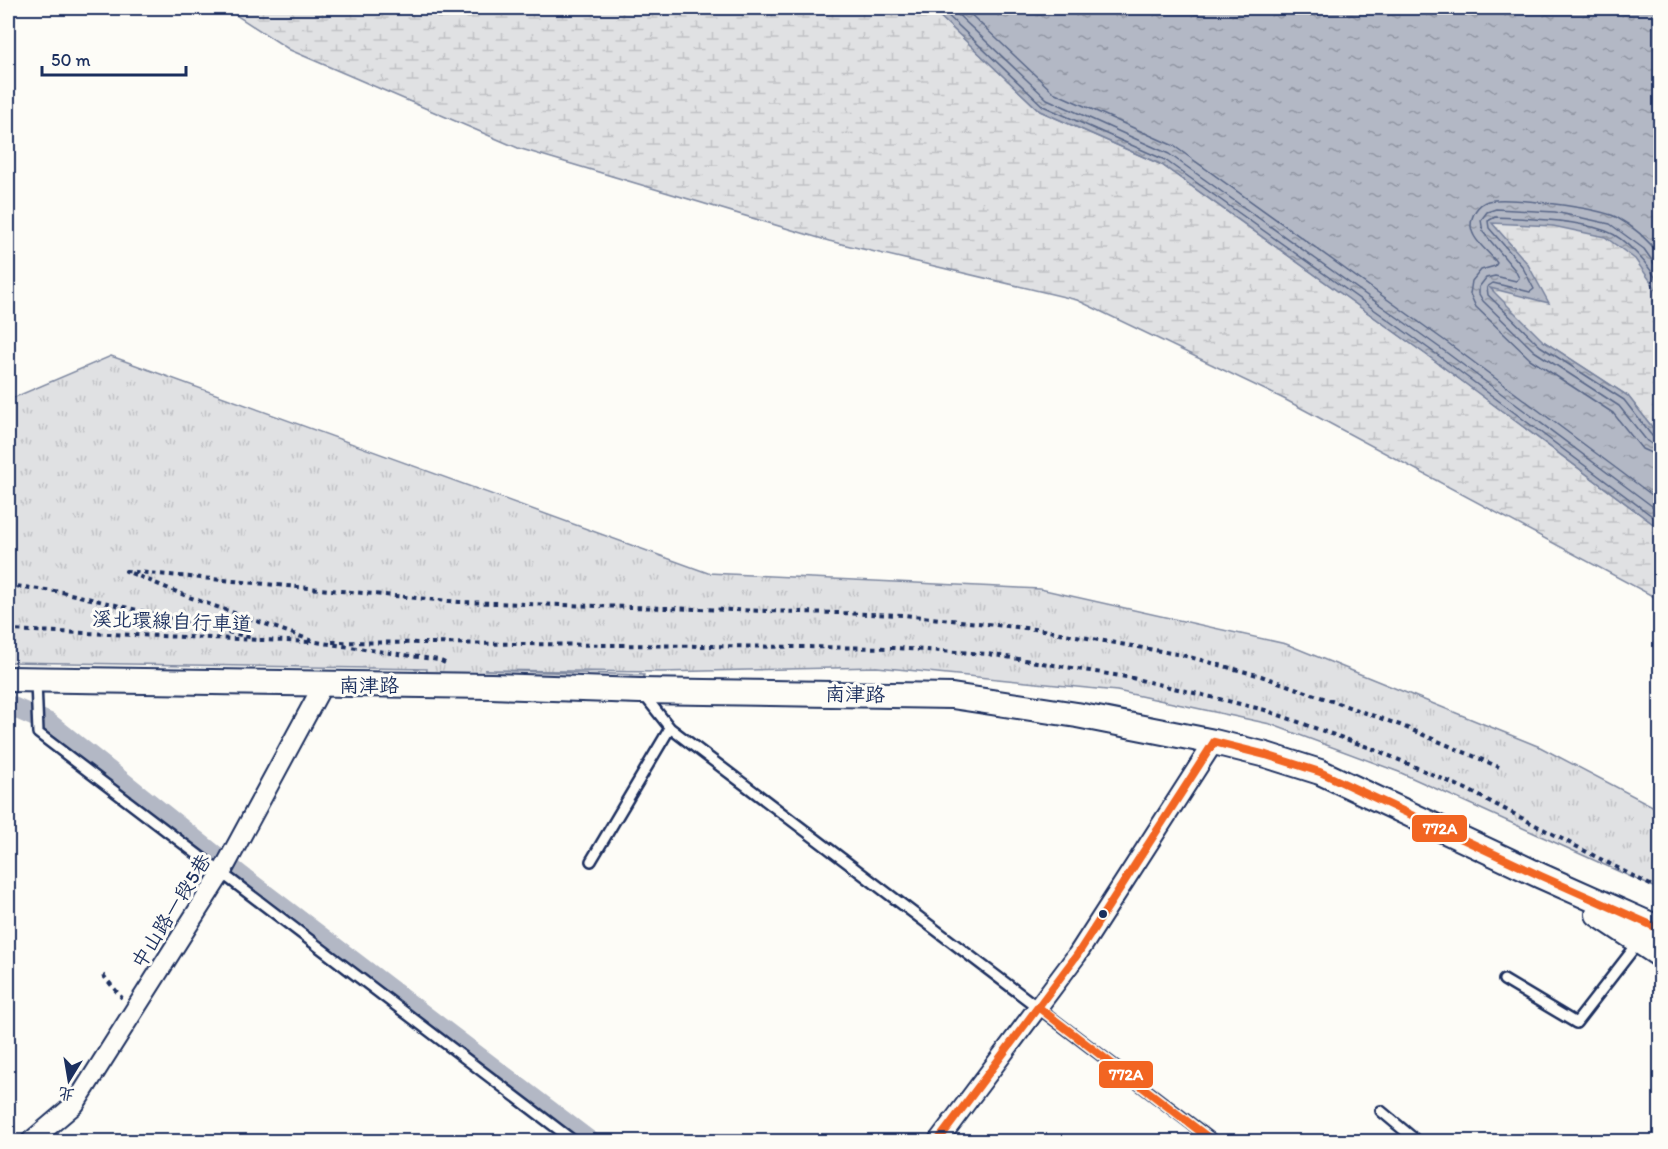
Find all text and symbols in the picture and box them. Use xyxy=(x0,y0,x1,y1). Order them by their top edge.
scale bar xyxy=(42,39,186,77)
text: 50 m xyxy=(51,49,91,71)
street label: 溪北環線自行車道 xyxy=(92,606,252,636)
street label: 南津路 xyxy=(339,673,400,697)
street label: 南津路 xyxy=(825,681,886,707)
line badge: 772A xyxy=(1411,814,1468,843)
text: 772A xyxy=(1422,819,1458,838)
street label: 中山路一段5巷 xyxy=(126,848,216,973)
unlabelled marker xyxy=(1097,908,1109,920)
north arrow xyxy=(39,1050,99,1110)
line badge: 772A xyxy=(1098,1060,1154,1089)
text: 772A xyxy=(1108,1065,1144,1084)
text: 北 xyxy=(57,1083,76,1105)

